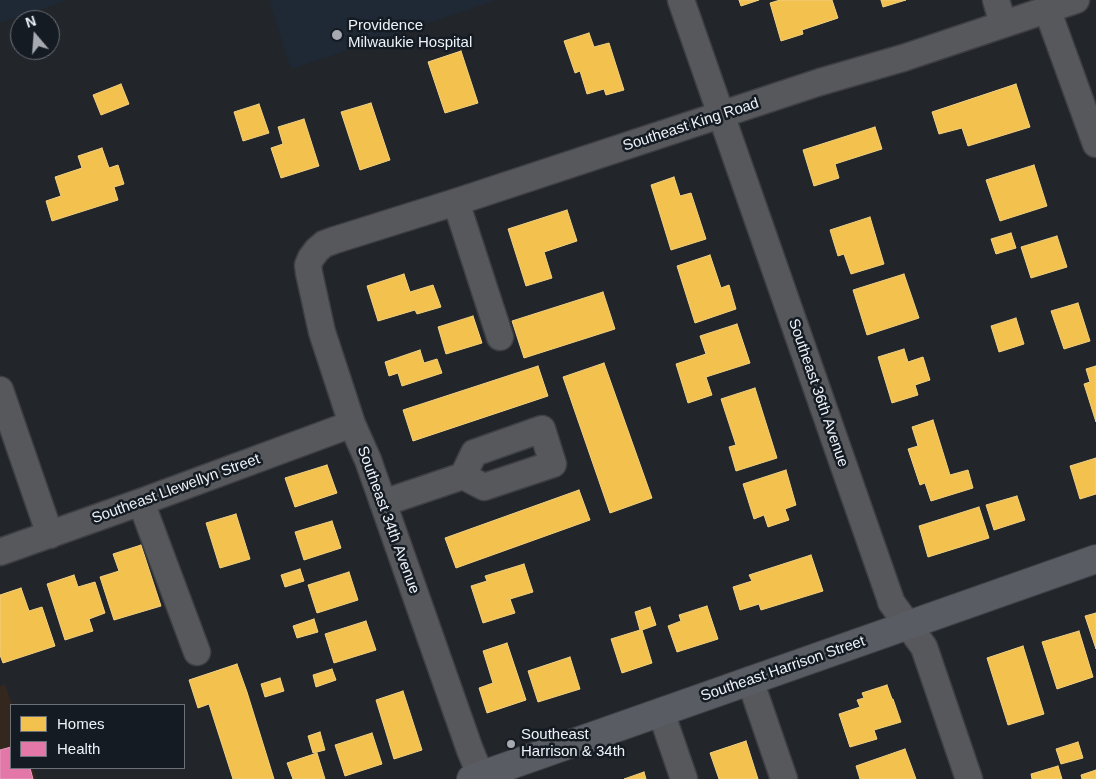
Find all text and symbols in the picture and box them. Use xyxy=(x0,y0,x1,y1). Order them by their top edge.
north arrow xyxy=(10,10,60,60)
text: N xyxy=(23,13,38,31)
place label: Providence Milwaukie Hospital xyxy=(348,17,472,52)
marker: Providence Milwaukie Hospital xyxy=(330,28,344,42)
street label: Southeast King Road xyxy=(621,95,761,155)
street label: Southeast 36th Avenue xyxy=(784,316,852,470)
street label: Southeast 34th Avenue xyxy=(353,444,423,596)
street label: Southeast Llewellyn Street xyxy=(89,450,263,528)
street label: Southeast Harrison Street xyxy=(698,632,868,706)
legend xyxy=(10,704,185,769)
text: Homes xyxy=(57,715,105,732)
place label: Southeast Harrison & 34th xyxy=(521,726,625,761)
marker: Southeast Harrison & 34th xyxy=(505,738,517,750)
text: Health xyxy=(57,740,100,757)

